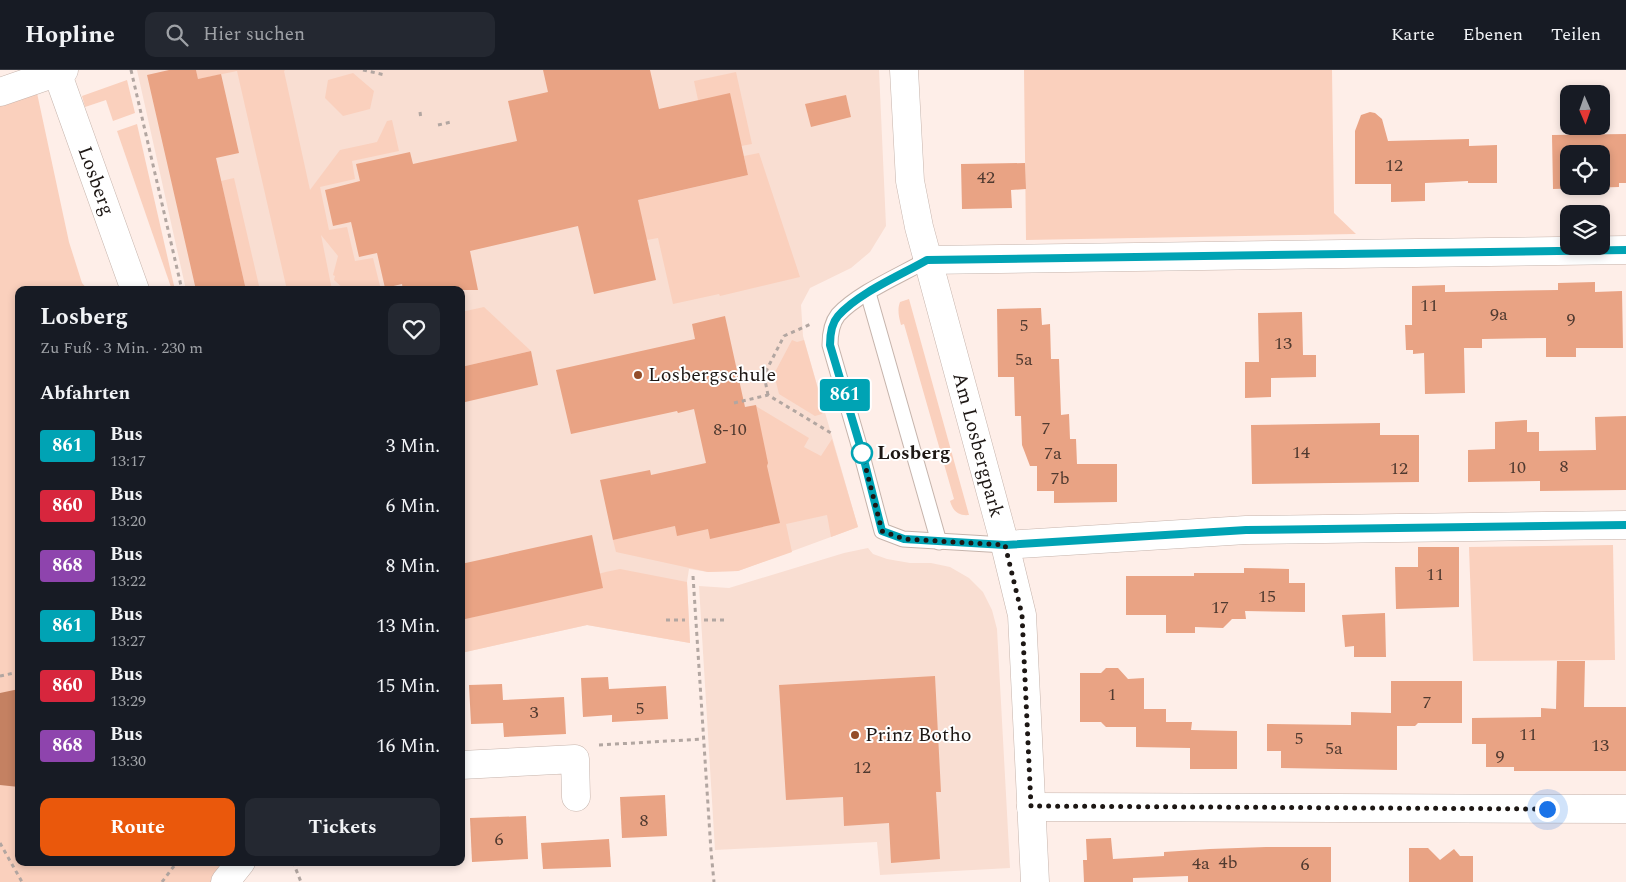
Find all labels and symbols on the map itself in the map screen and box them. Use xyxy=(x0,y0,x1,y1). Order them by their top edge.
north arrow xyxy=(1560,85,1610,135)
street label: Losberg xyxy=(70,142,122,220)
house number: 12 xyxy=(1385,152,1403,179)
house number: 42 xyxy=(977,164,995,191)
house number: 11 xyxy=(1420,292,1438,319)
house number: 9a xyxy=(1490,301,1508,328)
house number: 9 xyxy=(1567,306,1576,333)
house number: 5 xyxy=(1020,312,1029,339)
house number: 13 xyxy=(1274,330,1292,357)
house number: 5a xyxy=(1015,346,1033,373)
place label: Losbergschule xyxy=(648,360,776,390)
marker: Losbergschule xyxy=(632,369,644,381)
street label: Am Losbergpark xyxy=(944,369,1012,521)
line badge: 861 xyxy=(816,379,874,411)
house number: 7 xyxy=(1042,415,1051,442)
house number: 8-10 xyxy=(713,416,747,443)
place label: Losberg xyxy=(877,438,951,468)
house number: 14 xyxy=(1292,439,1310,466)
house number: 7a xyxy=(1044,440,1062,467)
marker: Losberg xyxy=(851,442,873,464)
house number: 8 xyxy=(1560,453,1569,480)
house number: 10 xyxy=(1508,454,1526,481)
house number: 12 xyxy=(1390,455,1408,482)
house number: 7b xyxy=(1050,465,1070,492)
house number: 11 xyxy=(1426,561,1444,588)
house number: 15 xyxy=(1258,583,1276,610)
house number: 17 xyxy=(1211,594,1229,621)
house number: 1 xyxy=(1108,681,1117,708)
house number: 7 xyxy=(1423,689,1432,716)
house number: 5 xyxy=(636,695,645,722)
house number: 3 xyxy=(530,699,539,726)
place label: Prinz Botho xyxy=(865,720,972,750)
house number: 11 xyxy=(1519,721,1537,748)
house number: 5 xyxy=(1295,725,1304,752)
marker: Prinz Botho xyxy=(849,729,861,741)
house number: 13 xyxy=(1591,732,1609,759)
house number: 5a xyxy=(1325,735,1343,762)
house number: 9 xyxy=(1496,743,1505,770)
house number: 12 xyxy=(853,754,871,781)
your location xyxy=(1535,797,1560,822)
house number: 8 xyxy=(640,807,649,834)
house number: 6 xyxy=(495,826,504,853)
house number: 4b xyxy=(1218,849,1238,876)
house number: 4a xyxy=(1192,850,1210,877)
house number: 6 xyxy=(1301,851,1310,878)

